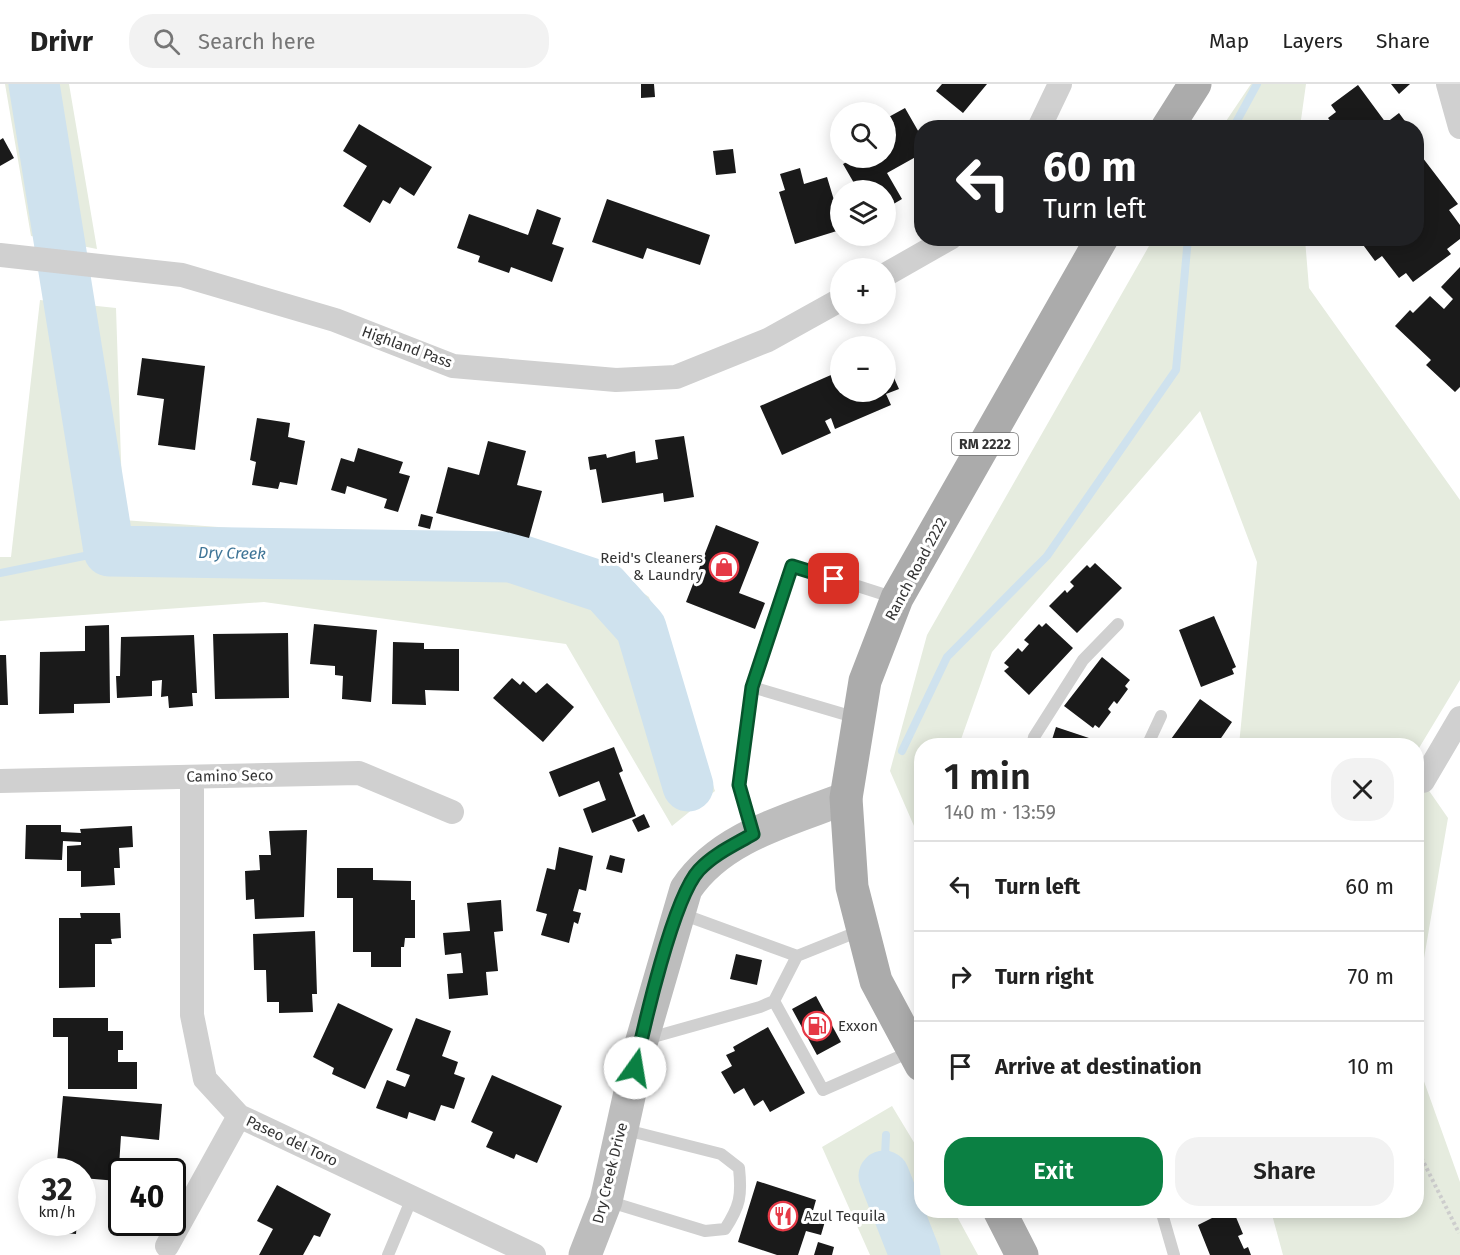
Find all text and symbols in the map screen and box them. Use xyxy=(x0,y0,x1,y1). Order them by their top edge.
search box xyxy=(129,14,549,68)
text: Drivr xyxy=(30,25,93,58)
icon: search xyxy=(150,25,183,58)
text: Search here xyxy=(198,28,315,55)
text: Map xyxy=(1209,28,1249,54)
text: Layers xyxy=(1282,28,1343,54)
text: Share xyxy=(1376,28,1430,54)
map controls xyxy=(830,102,896,402)
button: search xyxy=(830,102,896,168)
text: 60 m xyxy=(1043,142,1137,192)
icon: left xyxy=(944,144,1022,222)
button: layers xyxy=(830,180,896,246)
text: Turn left xyxy=(1043,193,1146,225)
button: + xyxy=(830,258,896,324)
street label: Highland Pass xyxy=(359,322,455,372)
button: − xyxy=(830,336,896,402)
road number: RM 2222 xyxy=(952,433,1018,455)
street label: Ranch Road 2222 xyxy=(881,514,951,624)
water label: Dry Creek xyxy=(198,543,266,563)
place label: Reid's Cleaners & Laundry xyxy=(600,549,704,584)
shop icon: Reid's Cleaners & Laundry xyxy=(708,551,740,583)
pin xyxy=(808,553,859,604)
icon: arrive xyxy=(817,562,850,595)
text: 1 min xyxy=(944,755,1031,799)
button: close xyxy=(1331,758,1394,821)
street label: Camino Seco xyxy=(186,766,274,786)
text: 140 m · 13:59 xyxy=(944,800,1056,824)
icon: left xyxy=(944,870,977,903)
text: Turn left xyxy=(995,873,1080,900)
text: 60 m xyxy=(1345,873,1394,900)
icon: right xyxy=(944,960,977,993)
text: Turn right xyxy=(995,963,1094,990)
text: 70 m xyxy=(1348,963,1394,990)
fuel station icon: Exxon xyxy=(801,1010,833,1042)
place label: Exxon xyxy=(838,1017,878,1035)
position arrow xyxy=(603,1036,667,1100)
icon: arrive xyxy=(944,1050,977,1083)
text: Arrive at destination xyxy=(995,1053,1202,1080)
text: 10 m xyxy=(1348,1053,1394,1080)
street label: Paseo del Toro xyxy=(243,1112,341,1170)
street label: Dry Creek Drive xyxy=(589,1121,631,1225)
button: Exit xyxy=(944,1137,1163,1206)
button: Share xyxy=(1175,1137,1394,1206)
speed limit sign: 40 xyxy=(108,1158,186,1236)
text: 32 xyxy=(42,1172,72,1208)
restaurant icon: Azul Tequila xyxy=(767,1200,799,1232)
text: km/h xyxy=(38,1203,76,1221)
place label: Azul Tequila xyxy=(804,1207,886,1225)

